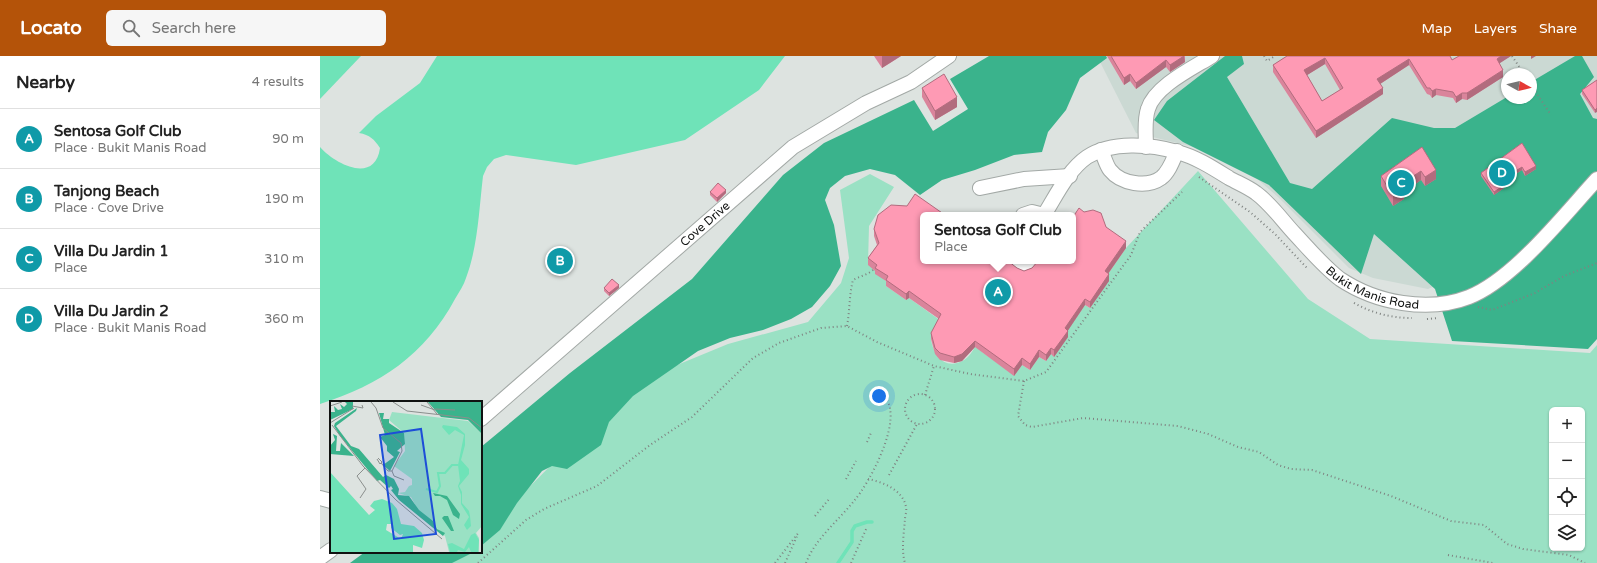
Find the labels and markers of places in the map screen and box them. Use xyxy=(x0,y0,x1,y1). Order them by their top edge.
pin: D xyxy=(1489,158,1515,188)
pin: C xyxy=(1388,168,1414,198)
pin: B xyxy=(547,246,573,276)
pin: A xyxy=(985,277,1011,307)

